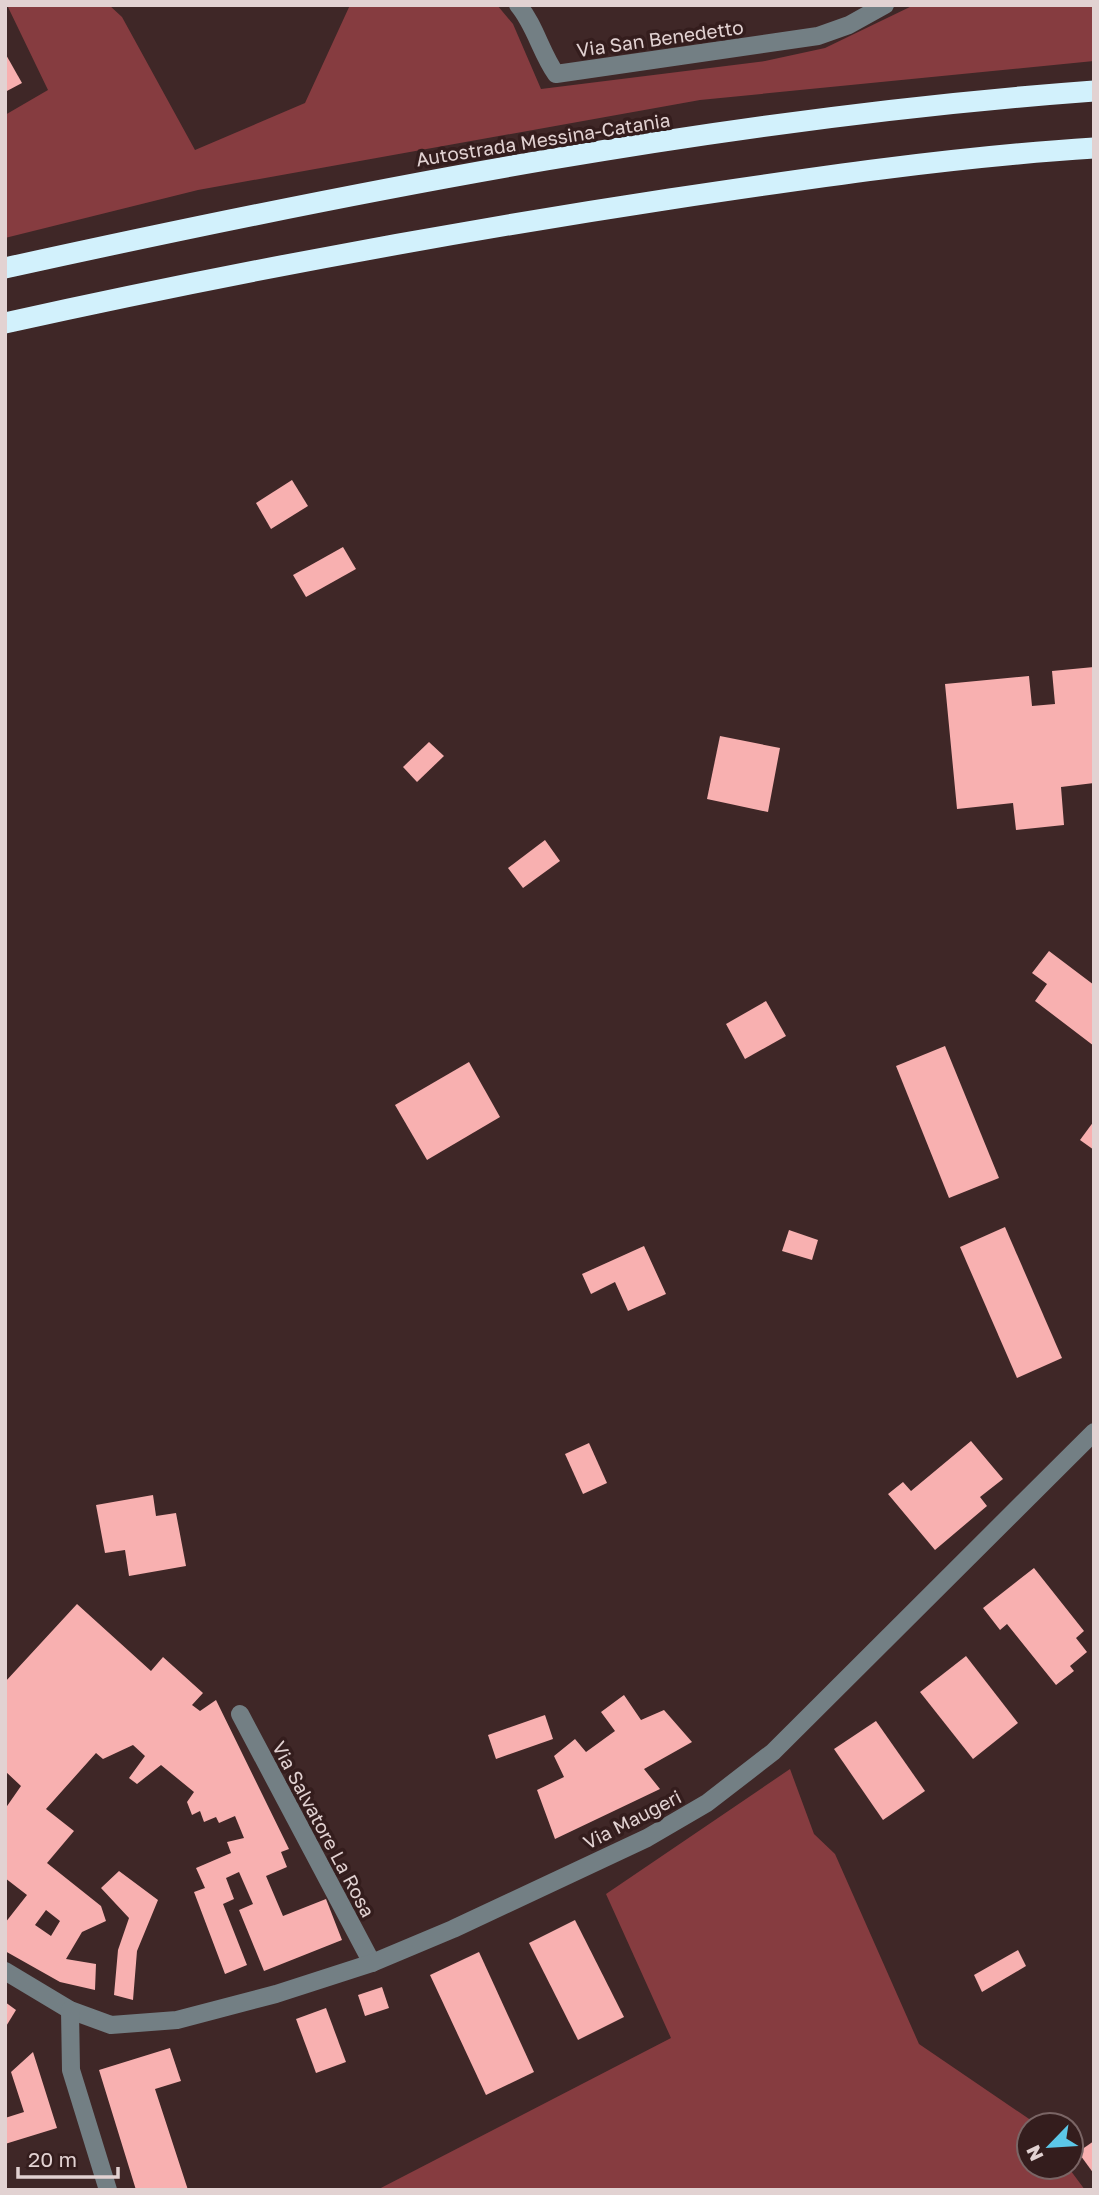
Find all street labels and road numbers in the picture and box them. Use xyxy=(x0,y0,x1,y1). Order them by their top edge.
street label: Via San Benedetto xyxy=(575,15,745,61)
street label: Autostrada Messina-Catania xyxy=(414,108,672,170)
street label: Via Salvatore La Rosa xyxy=(268,1737,380,1921)
street label: Via Maugeri xyxy=(579,1784,685,1854)

